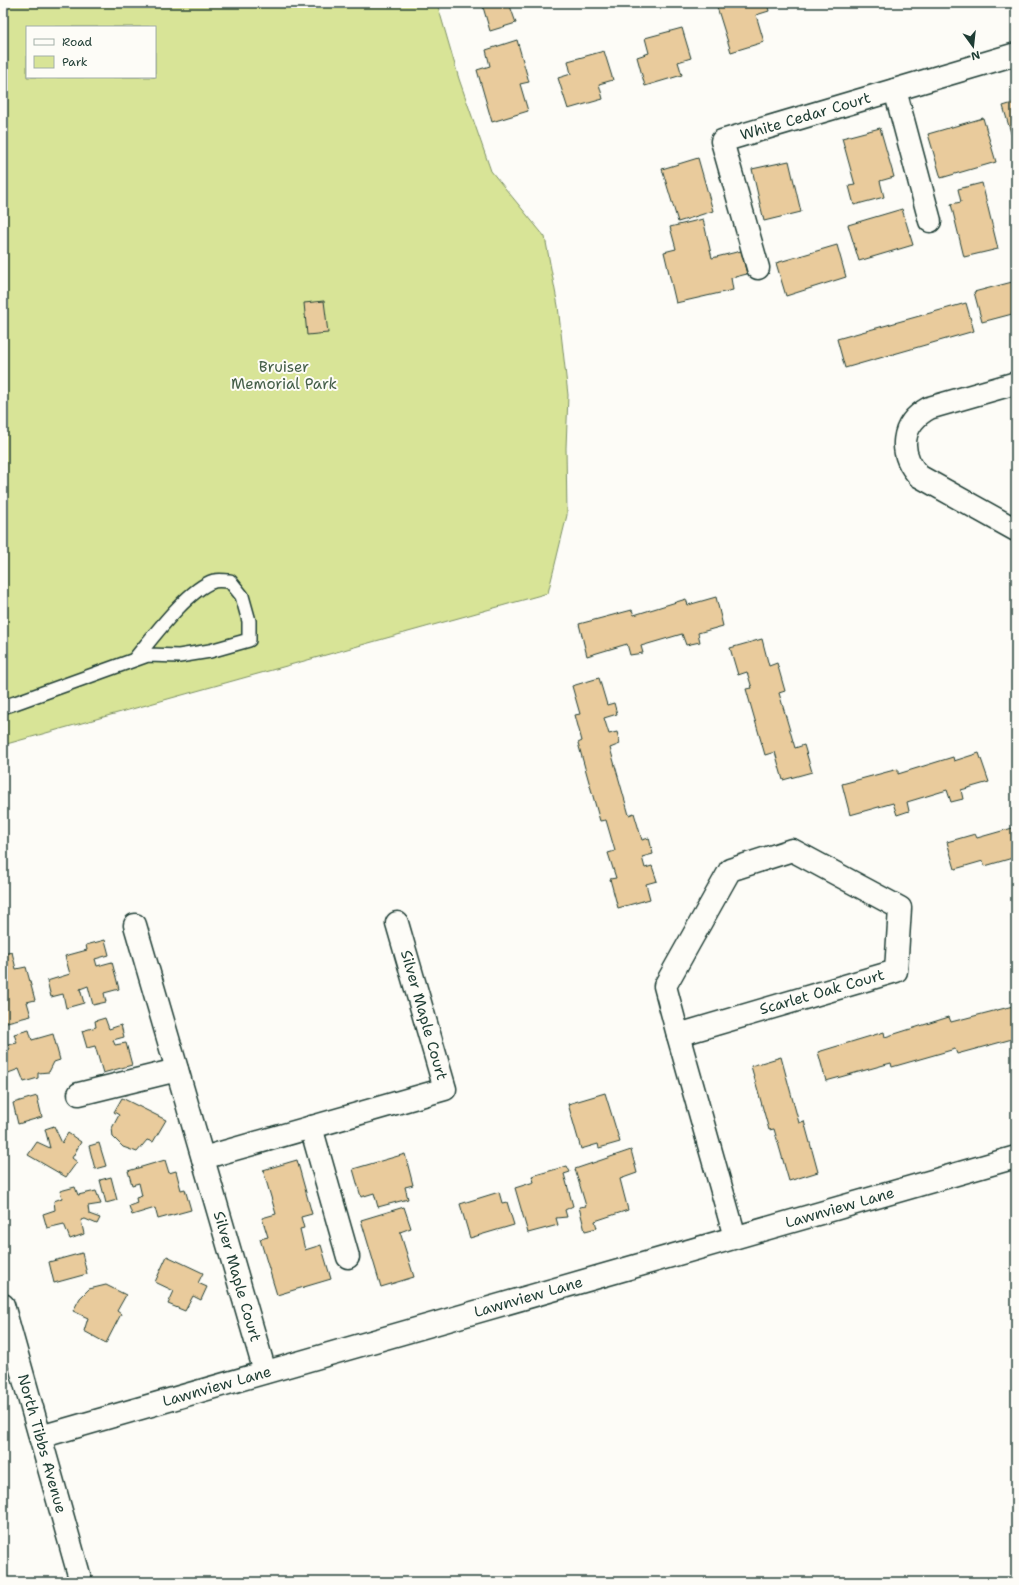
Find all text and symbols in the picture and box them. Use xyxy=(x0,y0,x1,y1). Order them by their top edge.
legend xyxy=(26,26,156,78)
north arrow xyxy=(953,26,993,66)
text: Road xyxy=(62,34,93,50)
text: N xyxy=(969,47,982,64)
text: Park xyxy=(62,54,88,70)
street label: White Cedar Court xyxy=(738,88,873,145)
park label: Bruiser Memorial Park xyxy=(231,357,337,394)
street label: Silver Maple Court xyxy=(396,948,452,1082)
street label: Scarlet Oak Court xyxy=(757,965,887,1019)
street label: Lawnview Lane xyxy=(783,1182,897,1233)
street label: Silver Maple Court xyxy=(209,1209,266,1344)
street label: Lawnview Lane xyxy=(472,1272,585,1322)
street label: Lawnview Lane xyxy=(160,1361,274,1411)
street label: North Tibbs Avenue xyxy=(13,1372,71,1516)

